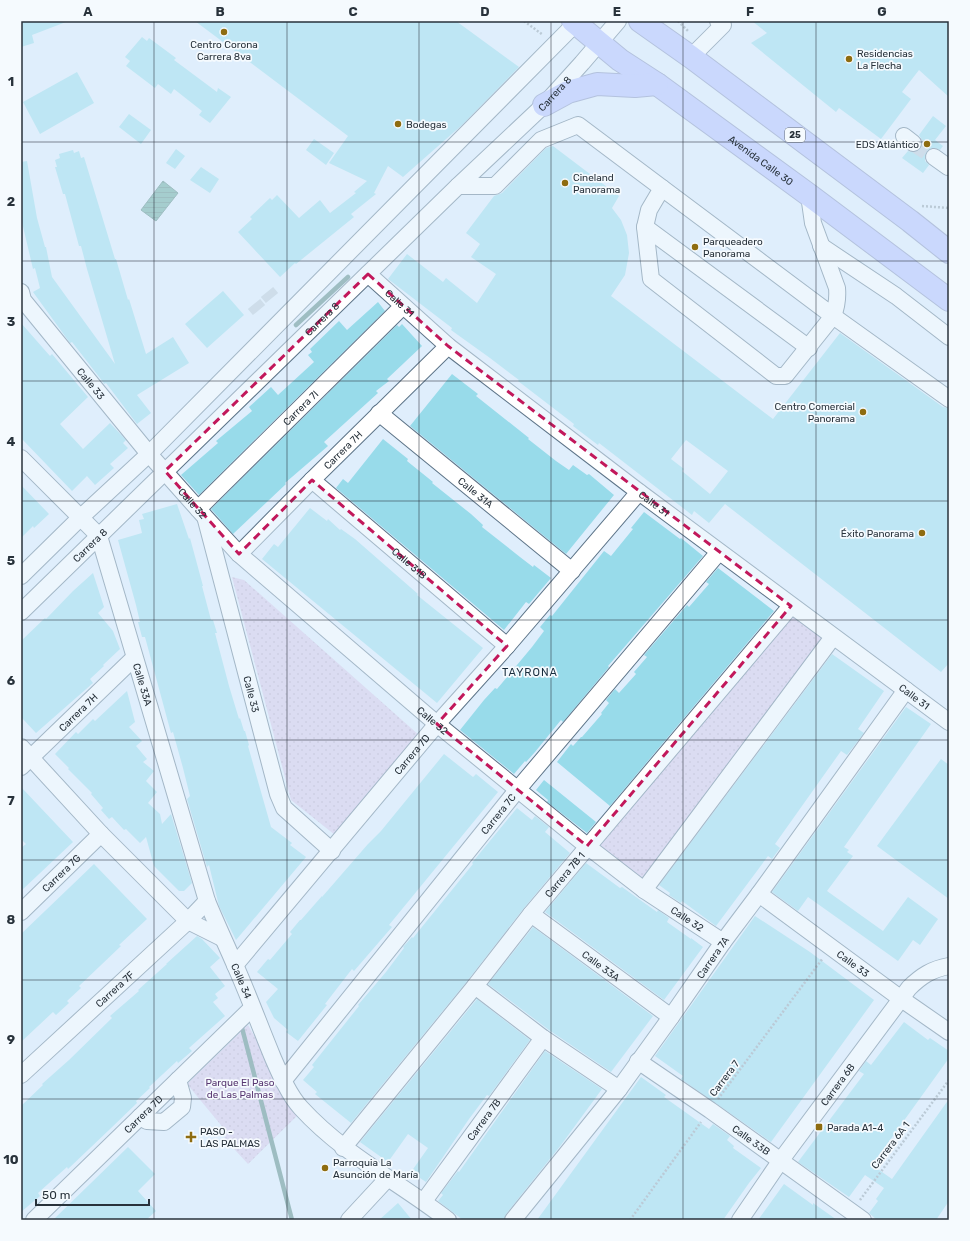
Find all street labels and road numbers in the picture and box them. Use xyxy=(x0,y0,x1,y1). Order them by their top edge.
street label: Carrera 8 xyxy=(536,74,574,114)
road number: 25 xyxy=(785,128,805,142)
street label: Avenida Calle 30 xyxy=(726,133,795,188)
street label: Calle 31 xyxy=(382,287,416,320)
street label: Carrera 8 xyxy=(303,300,342,339)
street label: Calle 33 xyxy=(74,366,107,402)
street label: Carrera 7I xyxy=(281,388,321,428)
street label: Carrera 7H xyxy=(322,429,365,472)
street label: Calle 31A xyxy=(455,475,495,511)
street label: Calle 32 xyxy=(175,486,209,522)
street label: Calle 31 xyxy=(636,489,671,519)
street label: Carrera 8 xyxy=(71,526,110,565)
street label: Calle 31B xyxy=(389,546,429,582)
street label: Calle 33A xyxy=(130,662,154,708)
street label: Calle 33 xyxy=(240,675,261,714)
street label: Calle 31 xyxy=(896,682,932,712)
street label: Carrera 7H xyxy=(57,691,100,734)
street label: Calle 32 xyxy=(414,704,450,738)
street label: Carrera 7D xyxy=(392,732,433,778)
street label: Carrera 7C xyxy=(479,791,519,837)
street label: Carrera 7B 1 xyxy=(543,850,588,900)
street label: Carrera 7G xyxy=(40,852,84,895)
street label: Calle 32 xyxy=(668,904,706,935)
street label: Carrera 7A xyxy=(695,934,732,981)
street label: Calle 33 xyxy=(834,948,871,980)
street label: Calle 33A xyxy=(579,949,622,984)
street label: Calle 34 xyxy=(228,962,254,1001)
street label: Carrera 7F xyxy=(93,969,137,1010)
street label: Carrera 7 xyxy=(707,1058,742,1099)
street label: Carrera 6B xyxy=(818,1061,858,1108)
street label: Carrera 7D xyxy=(122,1093,166,1136)
street label: Carrera 7B xyxy=(465,1096,504,1143)
street label: Carrera 6A 1 xyxy=(869,1120,912,1172)
street label: Calle 33B xyxy=(729,1123,772,1158)

